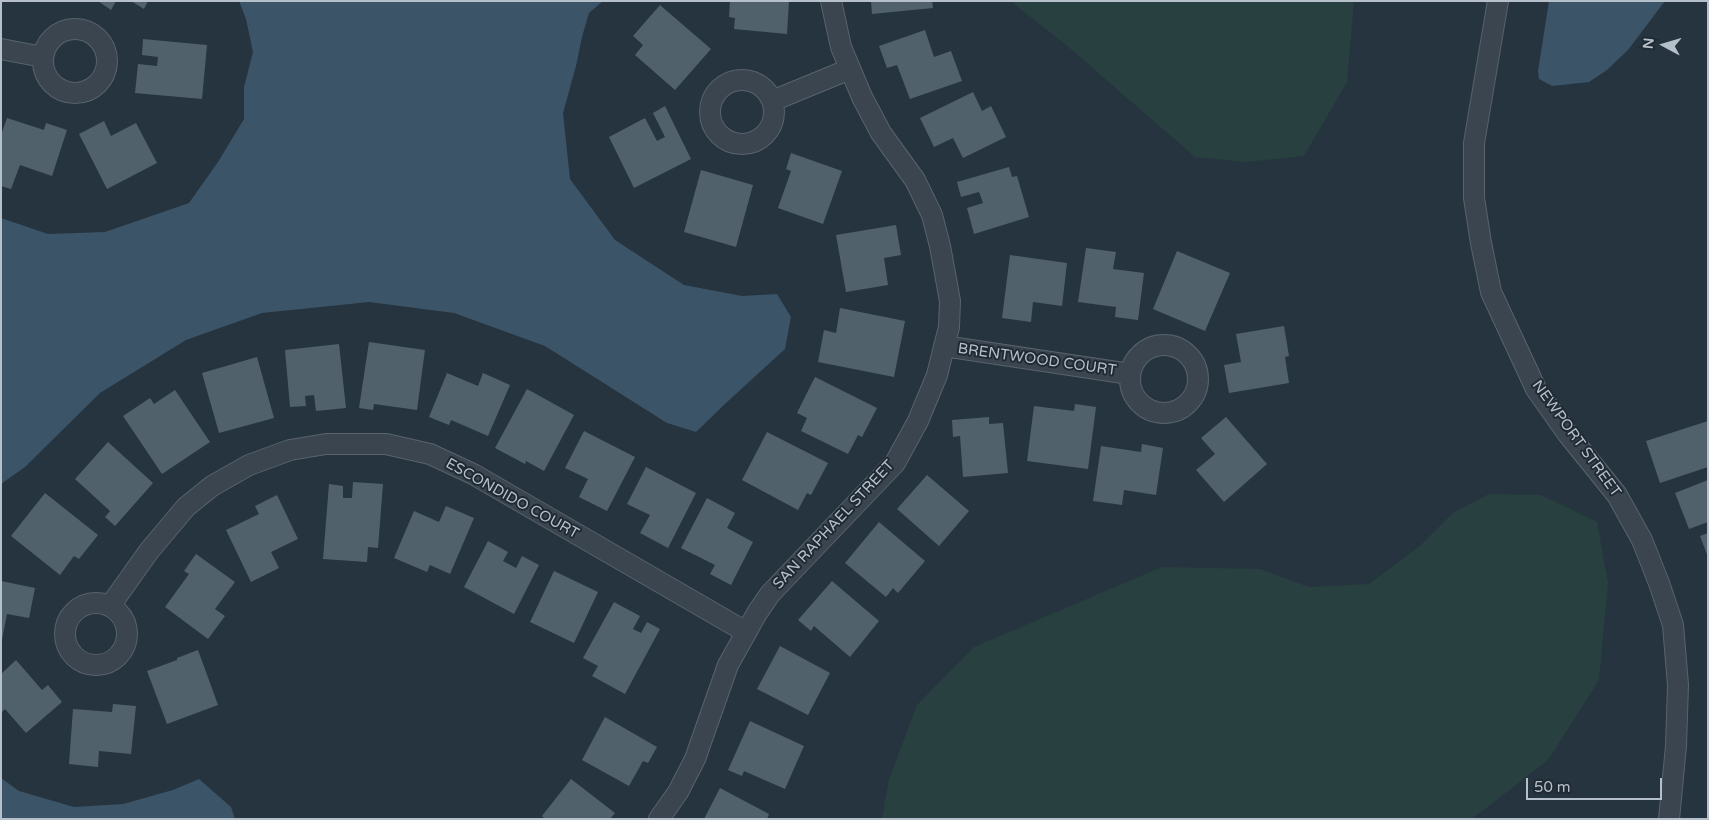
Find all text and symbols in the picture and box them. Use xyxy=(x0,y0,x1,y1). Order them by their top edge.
north arrow xyxy=(1639,20,1689,70)
text: N xyxy=(1640,37,1658,50)
street label: BRENTWOOD COURT xyxy=(957,340,1117,380)
street label: NEWPORT STREET xyxy=(1528,377,1624,501)
street label: ESCONDIDO COURT xyxy=(442,455,582,543)
street label: SAN RAPHAEL STREET xyxy=(770,457,898,593)
scale bar xyxy=(1529,768,1665,800)
text: 50 m xyxy=(1534,778,1571,796)

